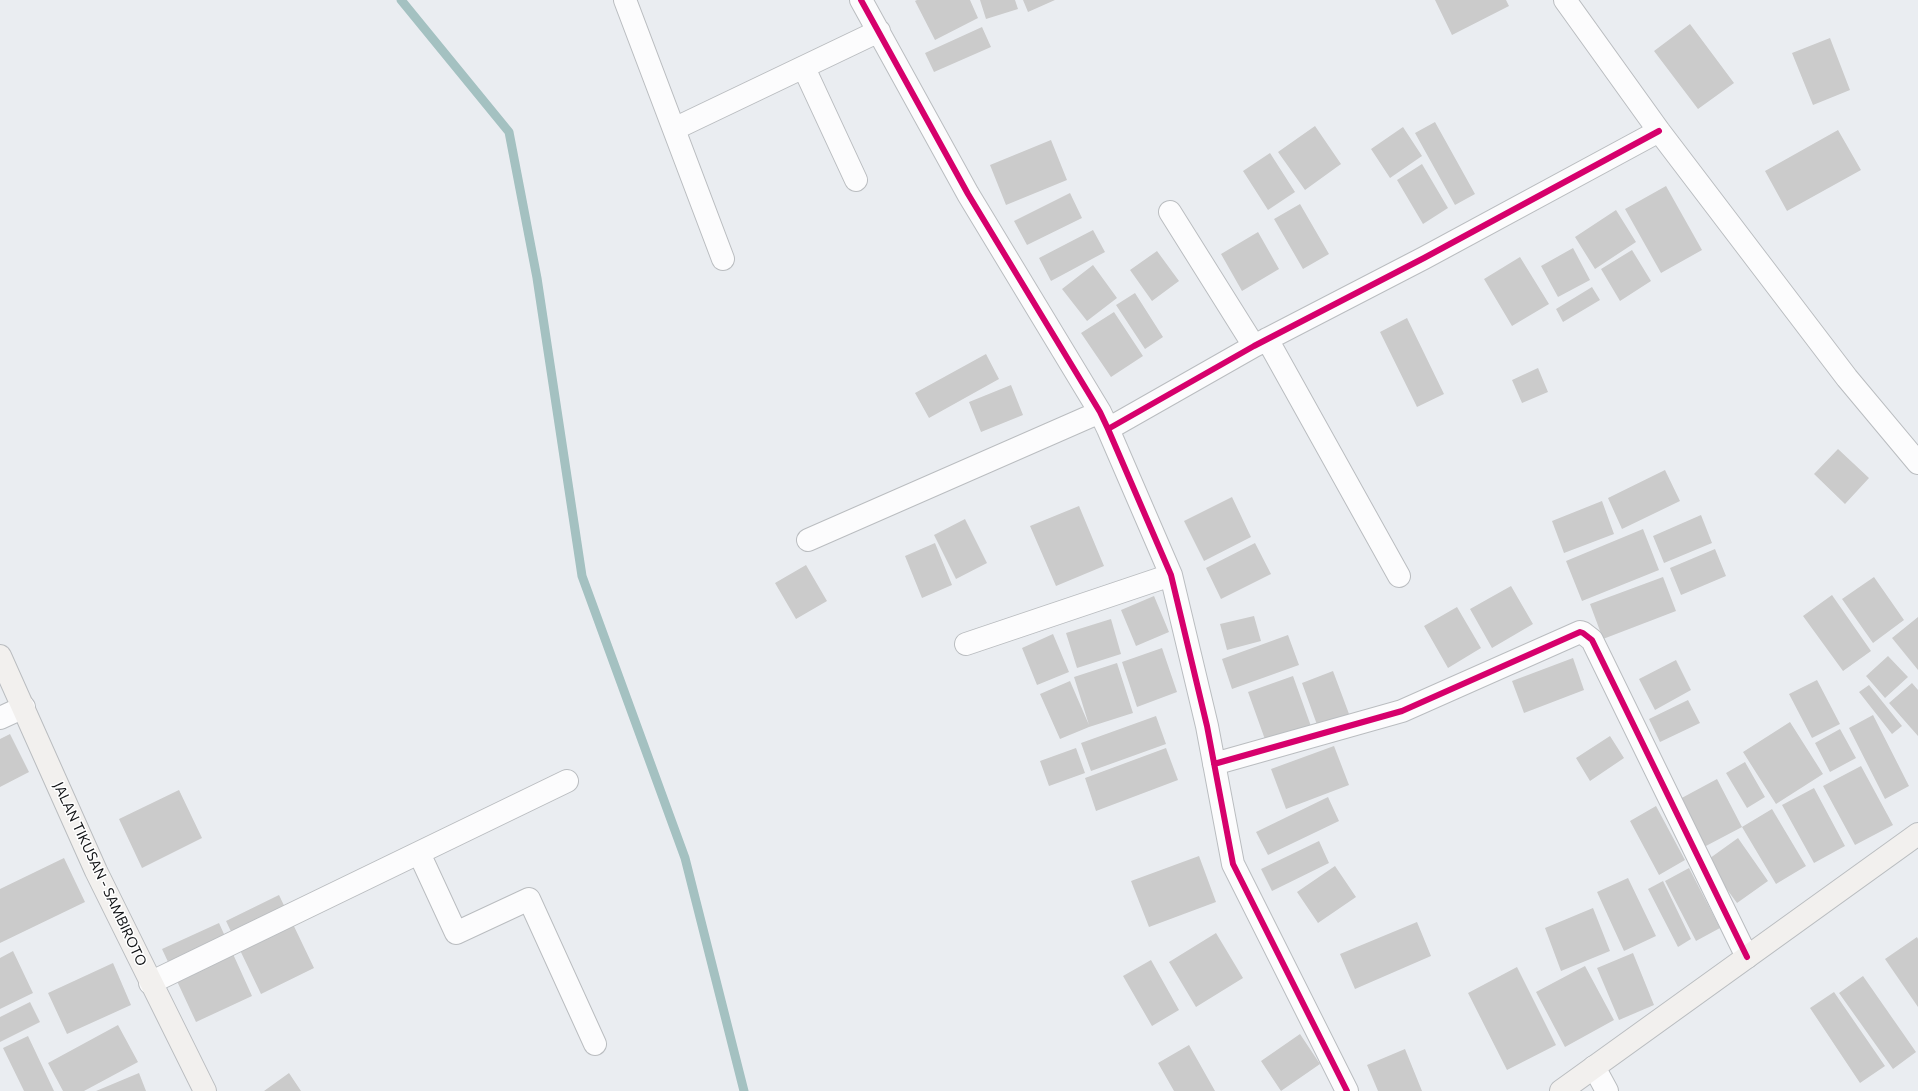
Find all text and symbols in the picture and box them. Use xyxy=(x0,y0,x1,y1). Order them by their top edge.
street label: JALAN TIKUSAN - SAMBIROTO xyxy=(50,779,150,969)

